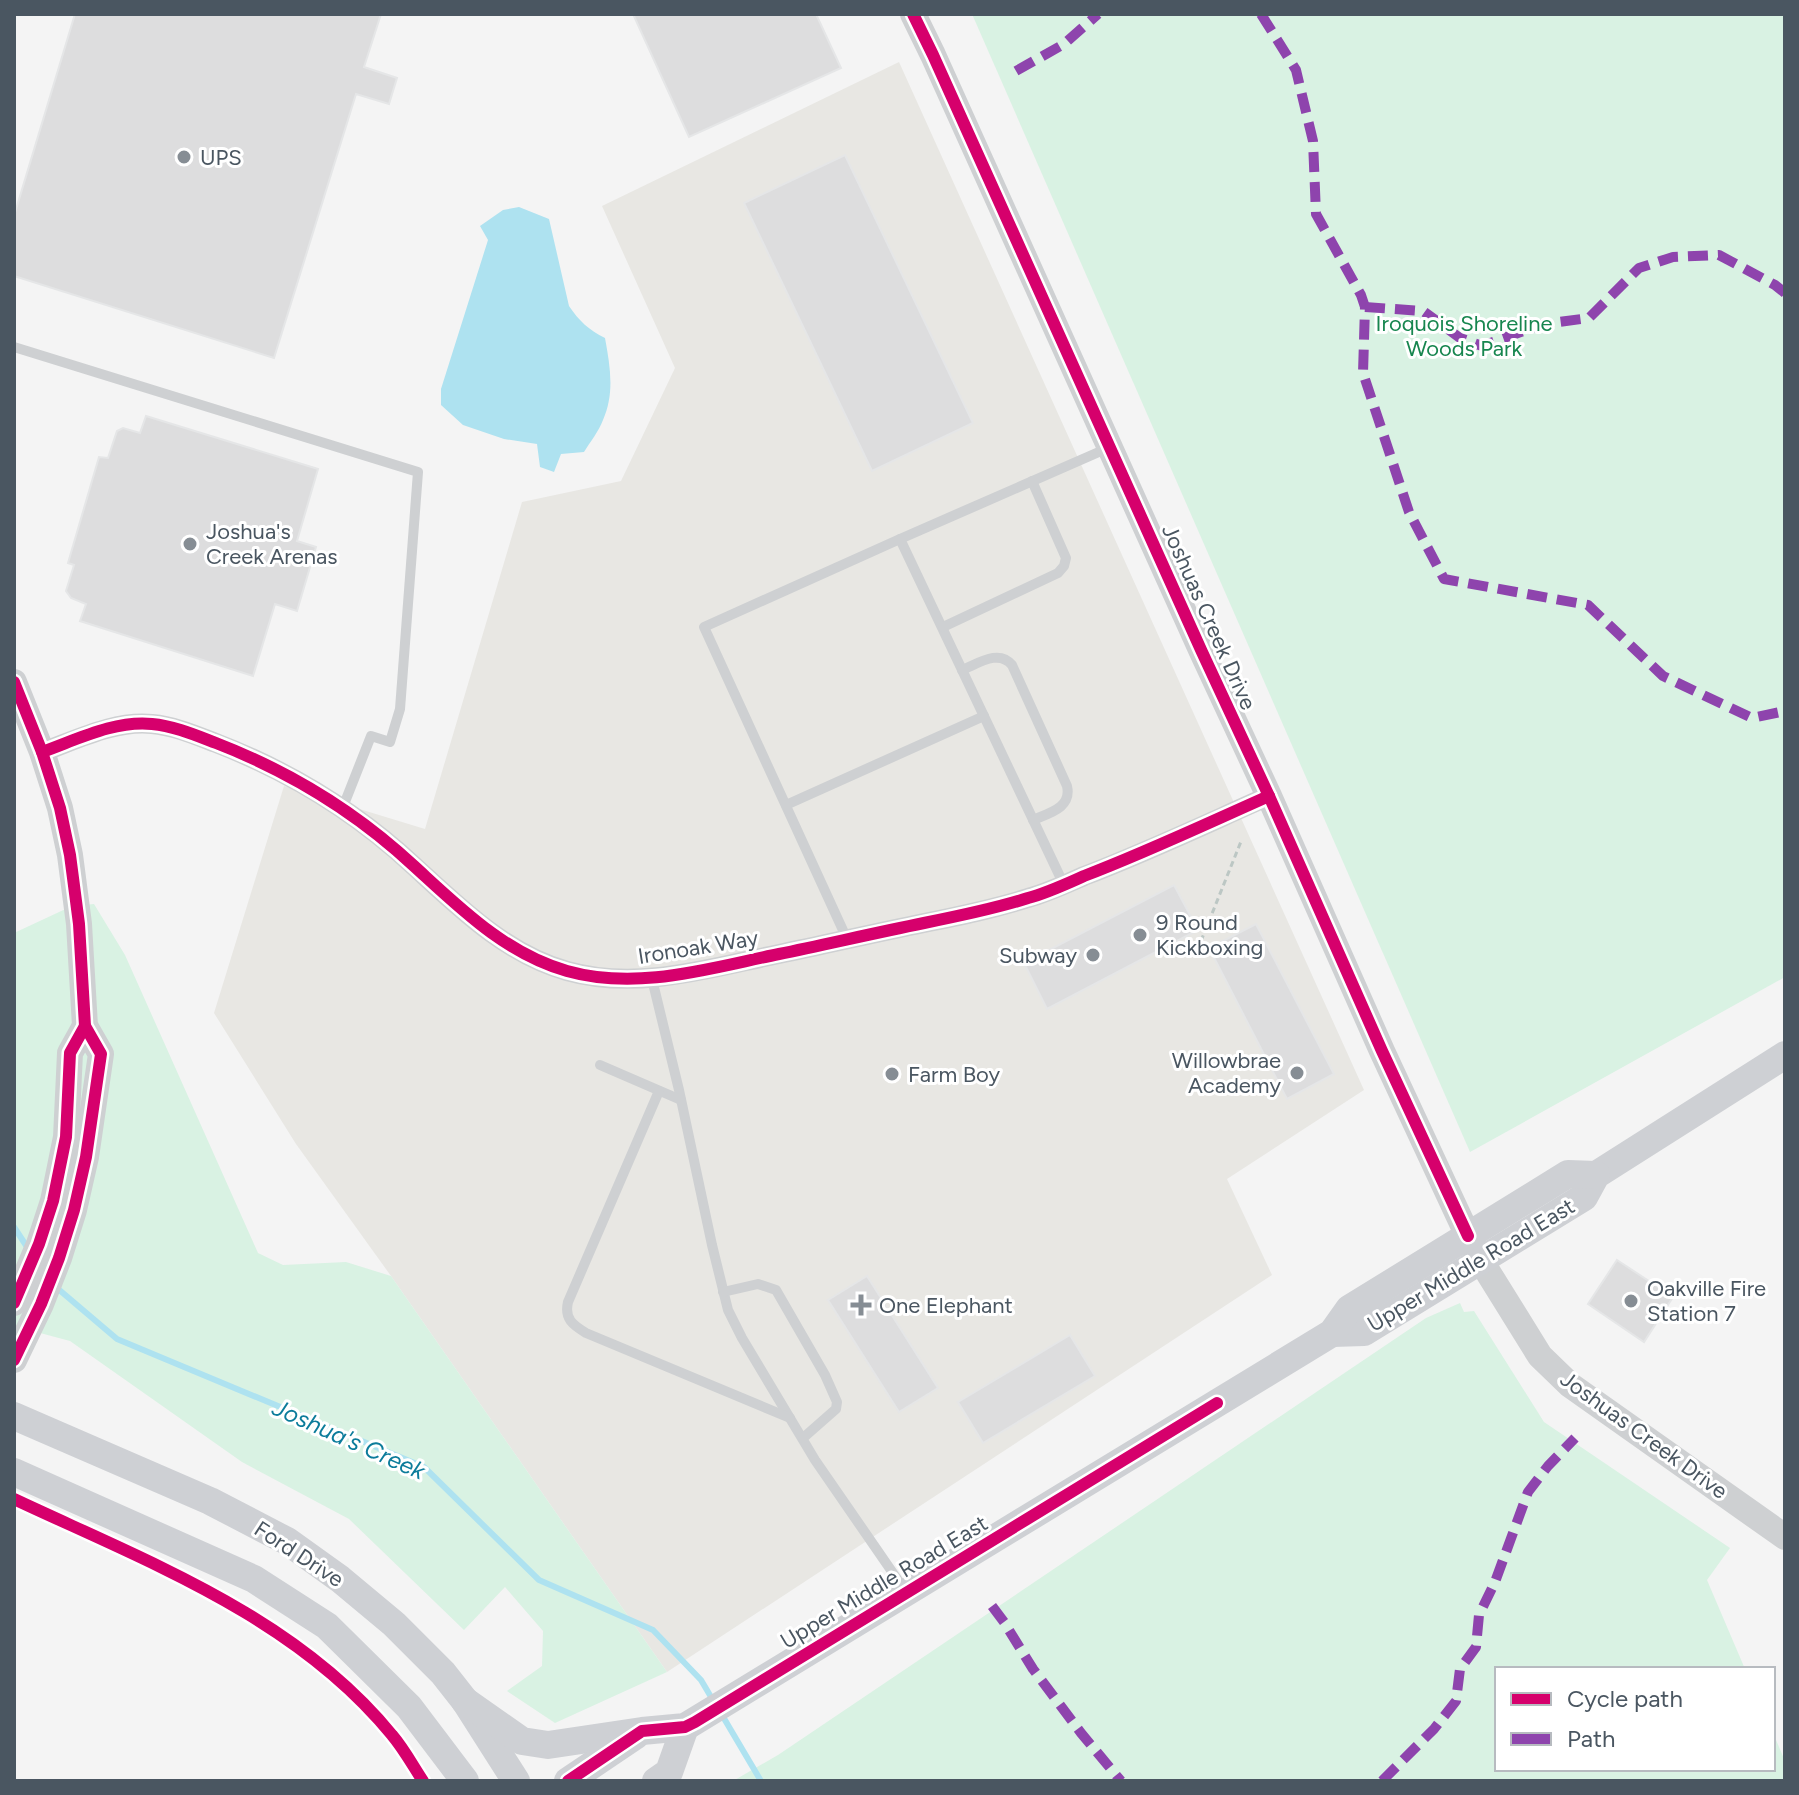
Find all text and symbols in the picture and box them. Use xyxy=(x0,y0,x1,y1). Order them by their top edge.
place label: UPS xyxy=(200,144,242,171)
marker: UPS xyxy=(175,148,193,166)
park label: Iroquois Shoreline Woods Park xyxy=(1376,310,1552,362)
place label: Joshua's Creek Arenas xyxy=(206,518,338,570)
street label: Joshuas Creek Drive xyxy=(1156,520,1262,714)
marker: Joshua's Creek Arenas xyxy=(181,535,199,553)
place label: 9 Round Kickboxing xyxy=(1156,909,1263,961)
street label: Ironoak Way xyxy=(636,924,760,970)
marker: 9 Round Kickboxing xyxy=(1131,926,1149,944)
place label: Subway xyxy=(999,942,1077,969)
marker: Subway xyxy=(1084,946,1102,964)
place label: Willowbrae Academy xyxy=(1172,1047,1281,1099)
place label: Farm Boy xyxy=(908,1061,1001,1088)
marker: Willowbrae Academy xyxy=(1288,1064,1306,1082)
marker: Farm Boy xyxy=(883,1065,901,1083)
street label: Upper Middle Road East xyxy=(1362,1192,1580,1338)
place label: Oakville Fire Station 7 xyxy=(1647,1275,1766,1327)
place label: One Elephant xyxy=(879,1292,1013,1319)
marker: Oakville Fire Station 7 xyxy=(1622,1292,1640,1310)
marker: One Elephant xyxy=(850,1294,872,1316)
street label: Joshuas Creek Drive xyxy=(1555,1365,1733,1505)
water label: Joshua's Creek xyxy=(267,1392,431,1486)
street label: Upper Middle Road East xyxy=(775,1509,993,1655)
street label: Ford Drive xyxy=(249,1515,349,1593)
legend xyxy=(1495,1667,1775,1771)
text: Cycle path xyxy=(1567,1684,1683,1713)
text: Path xyxy=(1567,1724,1615,1753)

